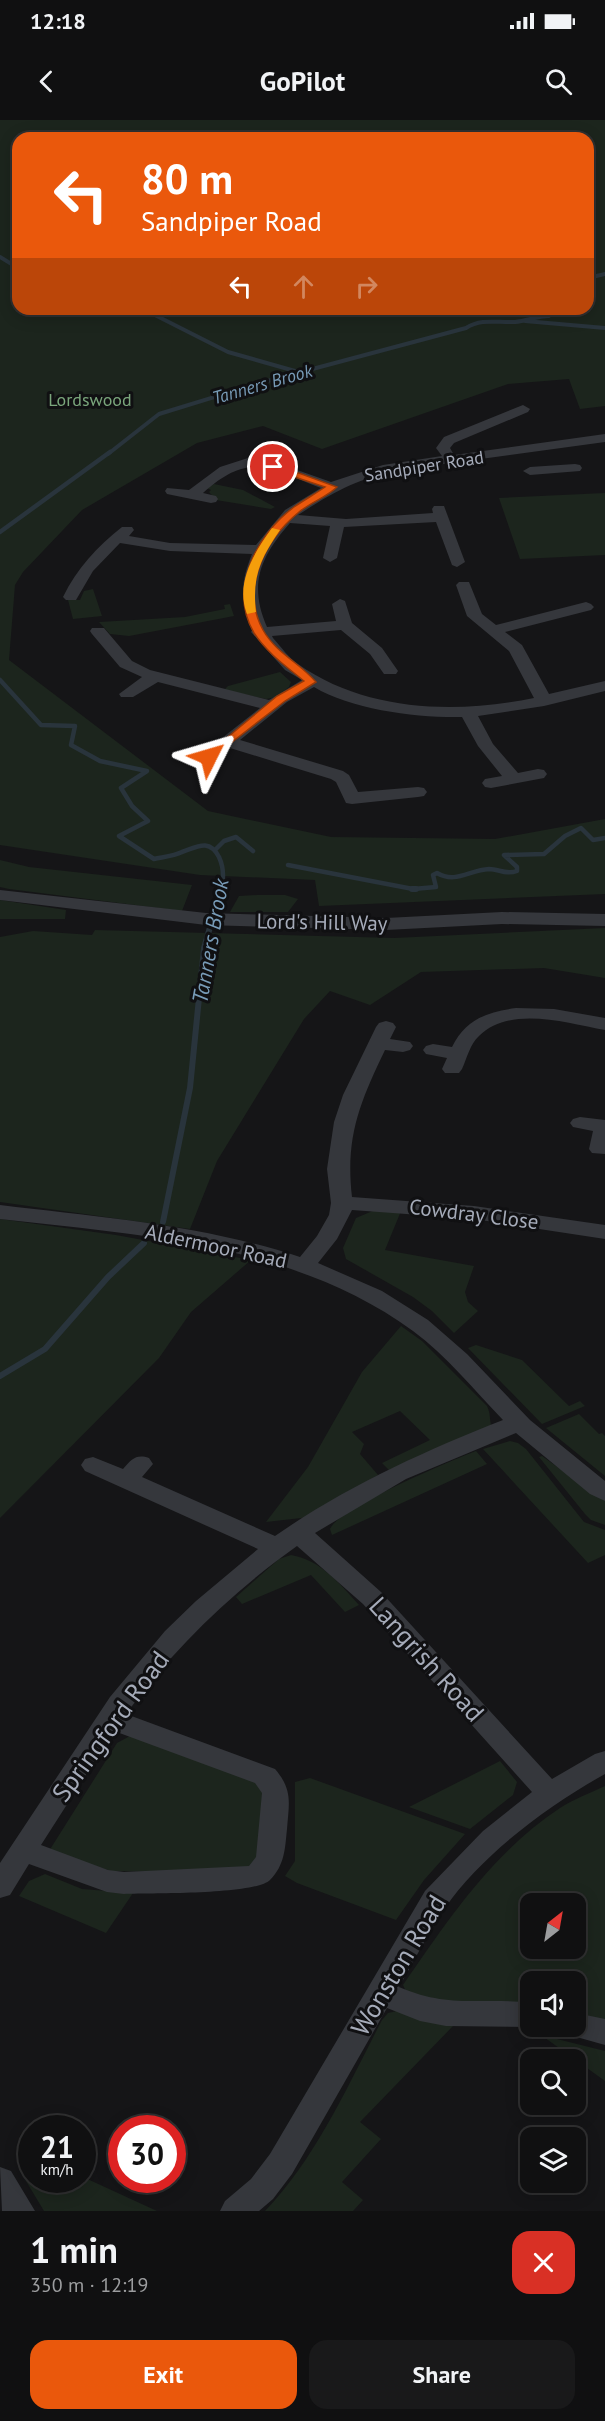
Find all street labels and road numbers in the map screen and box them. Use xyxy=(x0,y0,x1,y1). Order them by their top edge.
street label: Sandpiper Road xyxy=(363,445,485,487)
street label: Lord's Hill Way xyxy=(256,907,388,937)
street label: Cowdray Close xyxy=(408,1193,540,1235)
street label: Aldermoor Road xyxy=(143,1218,289,1274)
street label: Langrish Road xyxy=(362,1590,492,1728)
street label: Springford Road xyxy=(44,1644,176,1808)
street label: Wonston Road xyxy=(343,1889,453,2041)

